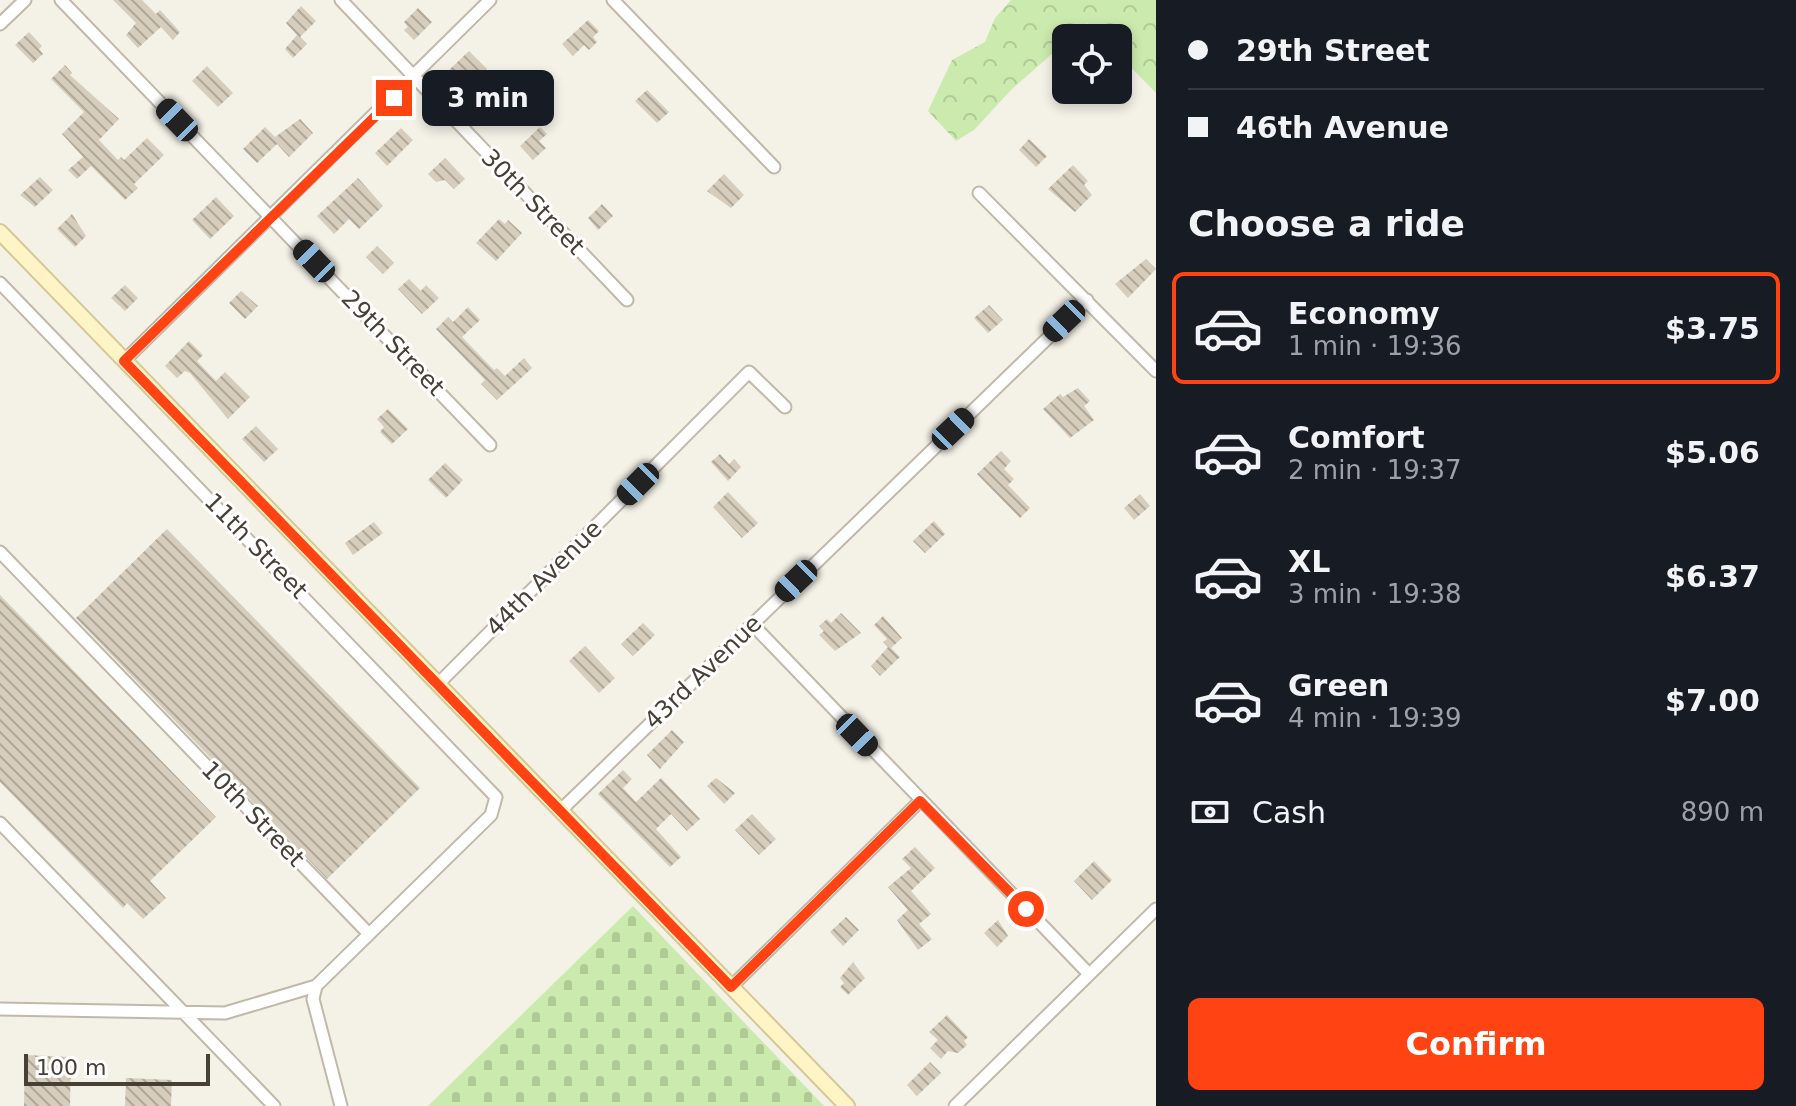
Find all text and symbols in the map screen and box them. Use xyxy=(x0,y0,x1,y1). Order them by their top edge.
map controls xyxy=(1052,24,1132,104)
button: locate xyxy=(1052,24,1132,104)
text: 29th Street xyxy=(1236,33,1430,68)
callout: 3 min xyxy=(422,70,554,126)
route end xyxy=(376,80,412,116)
text: 3 min xyxy=(447,83,529,113)
car xyxy=(152,94,202,146)
text: 46th Avenue xyxy=(1236,110,1449,145)
street label: 30th Street xyxy=(476,143,590,261)
text: Choose a ride xyxy=(1188,203,1465,244)
car xyxy=(289,235,339,287)
street label: 29th Street xyxy=(336,284,450,402)
icon: car xyxy=(1192,292,1264,364)
car xyxy=(1038,296,1090,346)
text: Economy xyxy=(1288,296,1440,331)
text: $3.75 xyxy=(1665,311,1760,346)
text: 1 min · 19:36 xyxy=(1288,331,1462,361)
car xyxy=(927,404,979,454)
icon: car xyxy=(1192,416,1264,488)
text: Comfort xyxy=(1288,420,1425,455)
text: $5.06 xyxy=(1665,435,1760,470)
text: 2 min · 19:37 xyxy=(1288,455,1462,485)
car xyxy=(613,459,663,509)
street label: 11th Street xyxy=(199,487,313,605)
street label: 44th Avenue xyxy=(480,514,608,642)
icon: car xyxy=(1192,540,1264,612)
text: XL xyxy=(1288,544,1330,579)
car xyxy=(770,556,822,606)
text: $6.37 xyxy=(1665,559,1760,594)
text: 3 min · 19:38 xyxy=(1288,579,1462,609)
street label: 43rd Avenue xyxy=(639,609,767,735)
icon: car xyxy=(1192,664,1264,736)
text: Green xyxy=(1288,668,1389,703)
text: $7.00 xyxy=(1665,683,1760,718)
text: 4 min · 19:39 xyxy=(1288,703,1462,733)
car xyxy=(832,709,882,761)
street label: 10th Street xyxy=(196,755,310,873)
icon: cash xyxy=(1188,790,1232,834)
text: Cash xyxy=(1252,795,1326,830)
text: 890 m xyxy=(1681,797,1764,827)
route start xyxy=(1008,891,1044,927)
button: Confirm xyxy=(1188,998,1764,1090)
scale bar xyxy=(24,1050,210,1086)
text: 100 m xyxy=(36,1055,106,1080)

